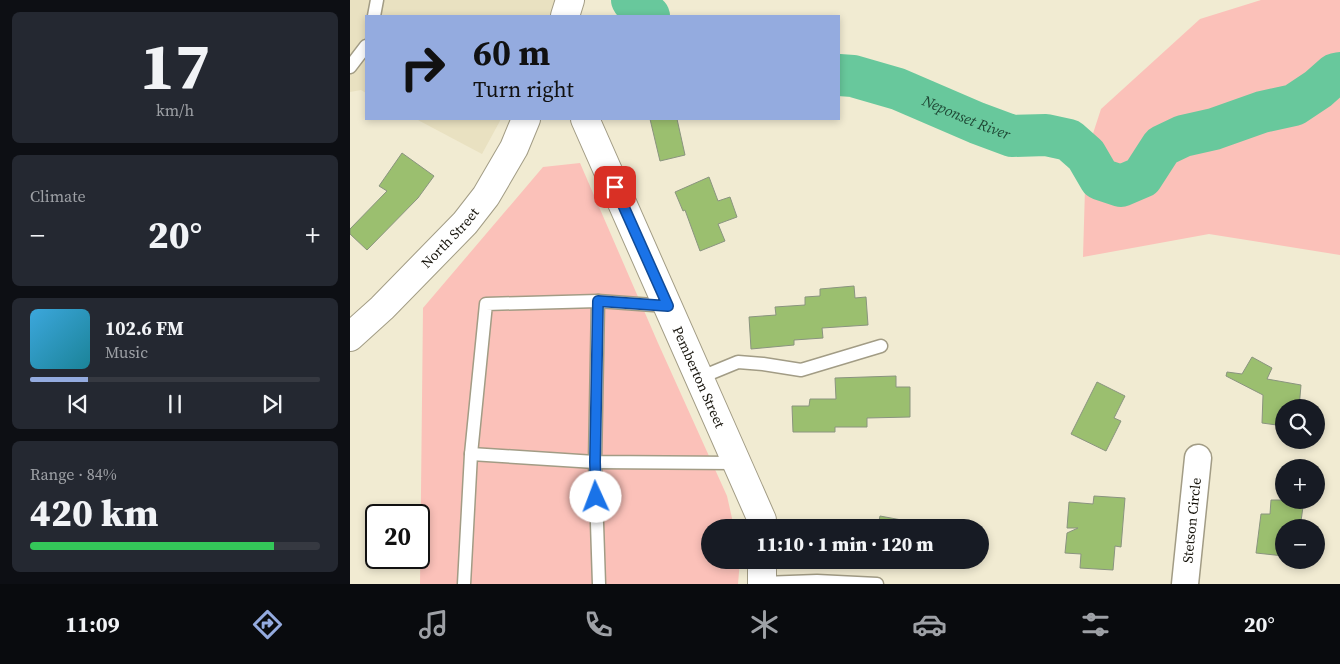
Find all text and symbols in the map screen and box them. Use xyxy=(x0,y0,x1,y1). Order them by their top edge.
text: 17 xyxy=(140,22,210,111)
text: 60 m xyxy=(473,29,550,77)
icon: right xyxy=(390,35,455,100)
text: Turn right xyxy=(473,74,574,104)
water label: Neponset River xyxy=(918,89,1014,145)
text: km/h xyxy=(156,99,194,121)
pin xyxy=(594,166,636,208)
icon: arrive xyxy=(601,173,629,201)
text: Climate xyxy=(30,185,86,207)
street label: North Street xyxy=(416,203,484,272)
text: 20° xyxy=(148,209,202,261)
text: − xyxy=(30,216,45,254)
text: + xyxy=(305,216,320,254)
text: 102.6 FM xyxy=(105,315,184,341)
street label: Pemberton Street xyxy=(668,323,730,431)
text: Music xyxy=(105,341,148,363)
icon: previous xyxy=(64,390,92,418)
icon: pause xyxy=(161,390,189,418)
icon: next xyxy=(258,390,286,418)
map controls xyxy=(1275,399,1325,569)
button: search xyxy=(1275,399,1325,449)
button: + xyxy=(1275,459,1325,509)
text: Range · 84% xyxy=(30,463,117,485)
position arrow xyxy=(569,470,621,522)
street label: Stetson Circle xyxy=(1177,477,1206,564)
text: 420 km xyxy=(30,487,158,539)
speed limit sign: 20 xyxy=(365,504,430,569)
button: − xyxy=(1275,519,1325,569)
text: 11:10 · 1 min · 120 m xyxy=(756,531,934,557)
icon: directions xyxy=(250,607,285,642)
icon: music xyxy=(416,607,451,642)
icon: phone xyxy=(581,607,616,642)
icon: climate xyxy=(747,607,782,642)
icon: car xyxy=(912,607,947,642)
icon: filters xyxy=(1078,607,1113,642)
text: 11:09 xyxy=(65,609,120,639)
text: 20° xyxy=(1244,609,1275,639)

